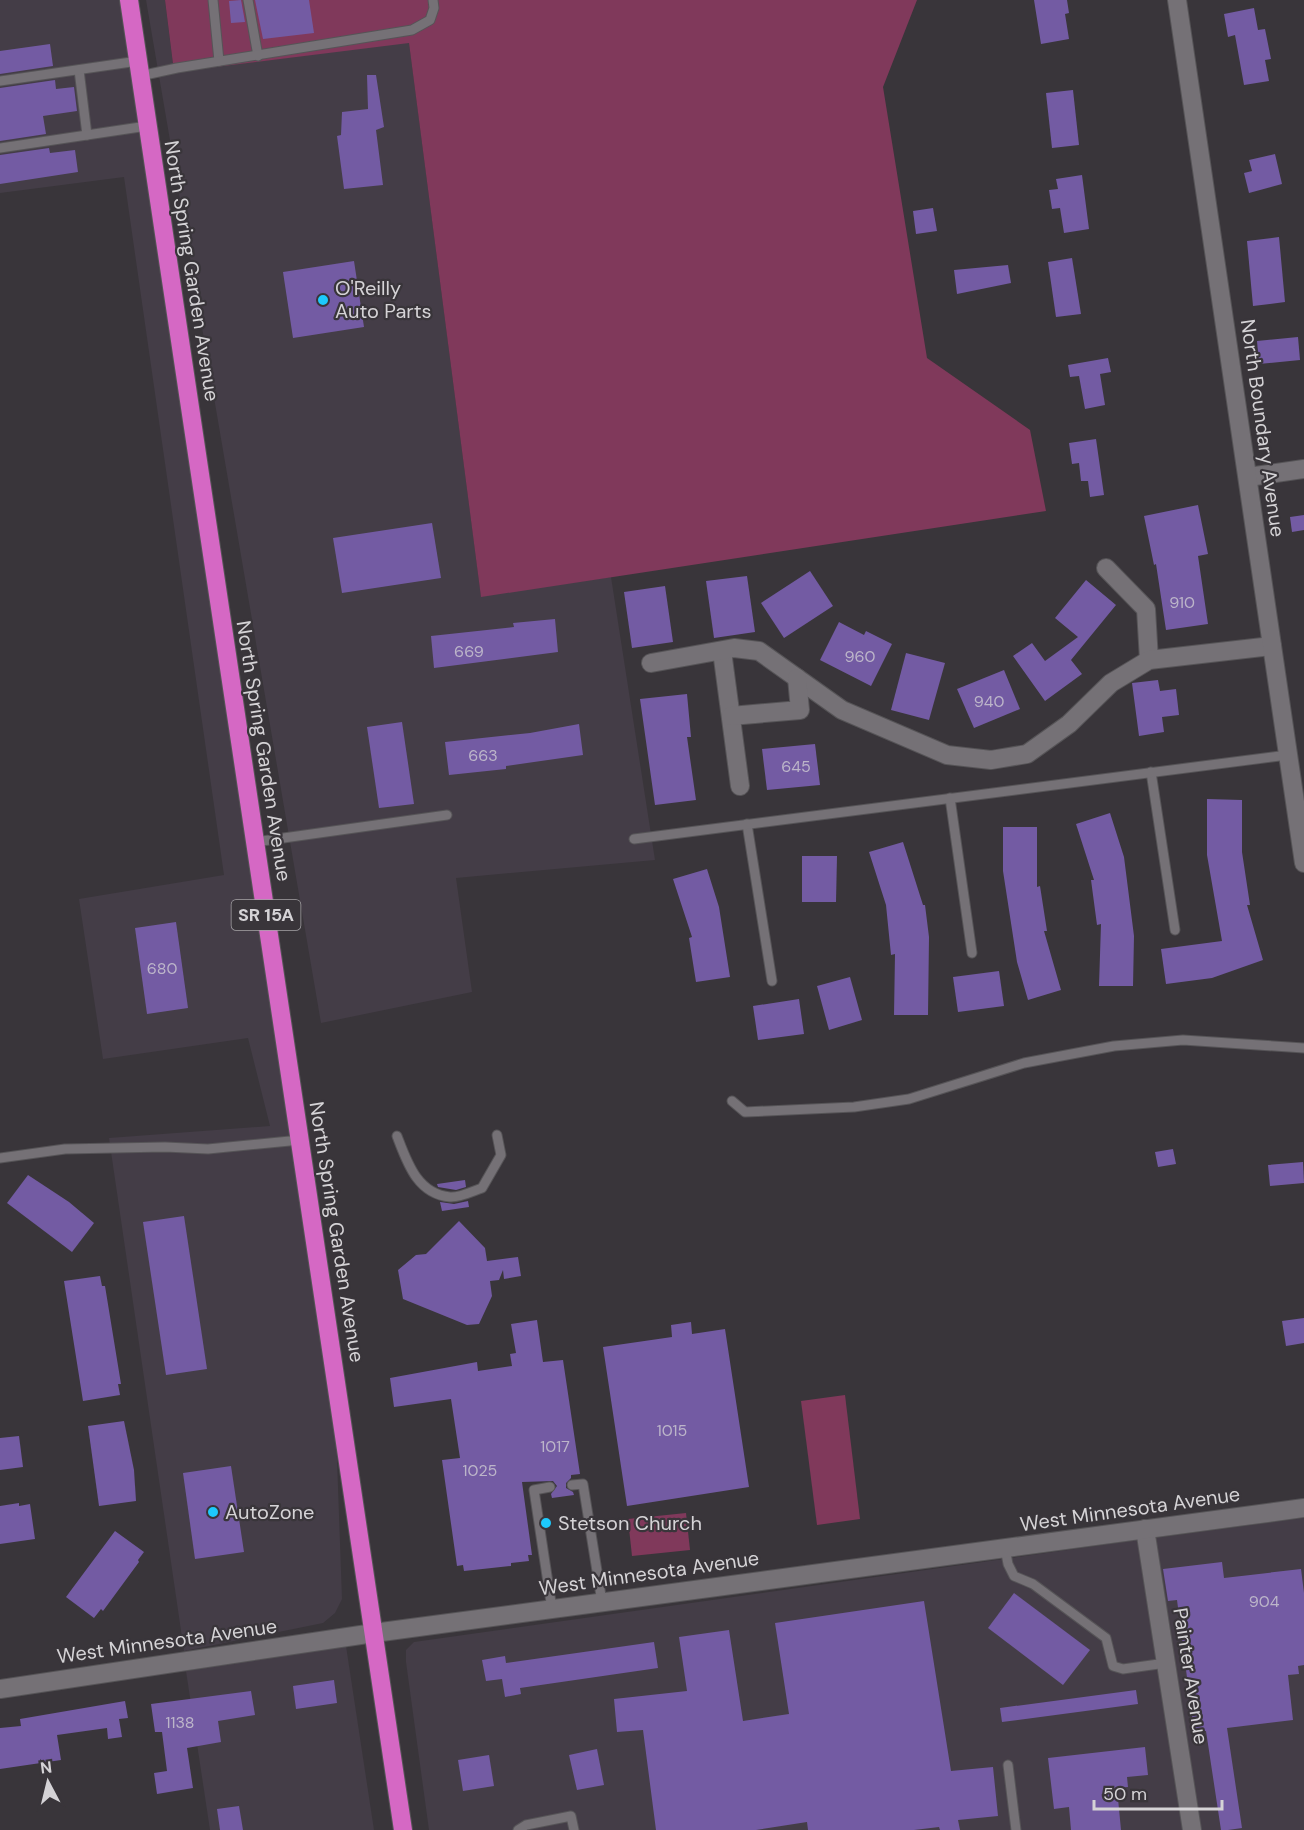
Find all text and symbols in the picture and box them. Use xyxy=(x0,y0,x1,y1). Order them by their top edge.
street label: North Spring Garden Avenue xyxy=(159,139,225,403)
place label: O'Reilly Auto Parts xyxy=(335,275,432,324)
marker: O'Reilly Auto Parts xyxy=(316,293,330,307)
street label: North Boundary Avenue xyxy=(1235,317,1291,539)
house number: 910 xyxy=(1169,592,1195,613)
street label: North Spring Garden Avenue xyxy=(231,619,297,883)
house number: 669 xyxy=(454,641,484,662)
house number: 960 xyxy=(844,646,876,667)
house number: 940 xyxy=(974,691,1004,712)
house number: 663 xyxy=(468,745,498,766)
house number: 645 xyxy=(781,756,811,777)
road number: SR 15A xyxy=(232,900,300,930)
house number: 680 xyxy=(147,958,177,979)
street label: North Spring Garden Avenue xyxy=(304,1100,370,1364)
house number: 1015 xyxy=(657,1420,687,1441)
house number: 1017 xyxy=(540,1436,570,1457)
house number: 1025 xyxy=(463,1460,497,1481)
street label: West Minnesota Avenue xyxy=(1018,1481,1242,1537)
place label: AutoZone xyxy=(225,1499,314,1525)
marker: AutoZone xyxy=(206,1505,220,1519)
place label: Stetson Church xyxy=(558,1510,702,1536)
marker: Stetson Church xyxy=(539,1516,553,1530)
street label: West Minnesota Avenue xyxy=(537,1545,761,1601)
house number: 904 xyxy=(1249,1591,1280,1612)
street label: Painter Avenue xyxy=(1167,1606,1215,1746)
street label: West Minnesota Avenue xyxy=(55,1613,279,1669)
house number: 1138 xyxy=(165,1712,195,1733)
north arrow xyxy=(18,1752,78,1812)
text: N xyxy=(39,1756,53,1779)
scale bar xyxy=(1094,1773,1222,1811)
text: 50 m xyxy=(1103,1782,1147,1806)

